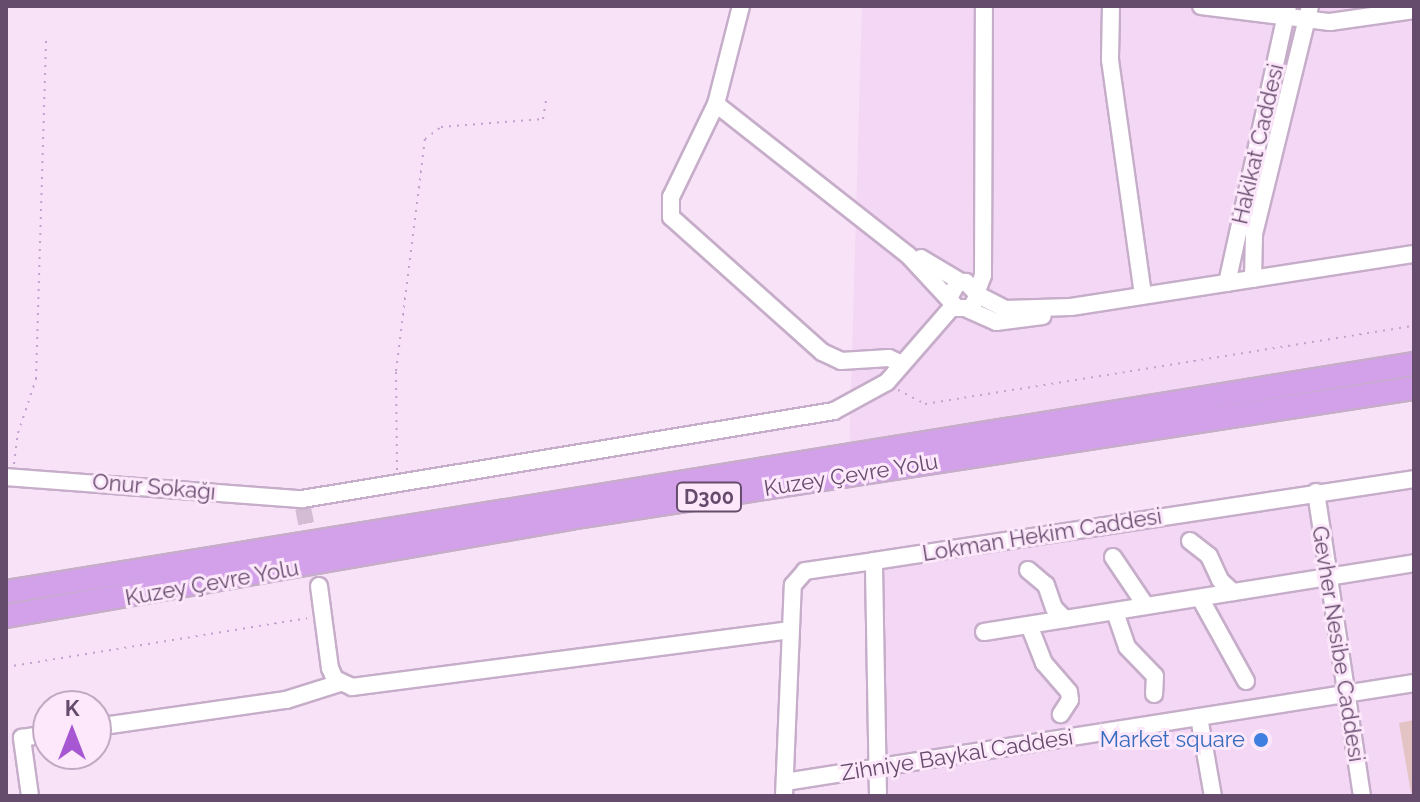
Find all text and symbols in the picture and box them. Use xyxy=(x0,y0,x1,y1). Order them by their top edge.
street label: Hakikat Caddesi xyxy=(1227,61,1289,227)
street label: Kuzey Çevre Yolu xyxy=(761,448,941,502)
street label: Onur Sokağı xyxy=(91,468,217,506)
road number: D300 xyxy=(675,481,743,513)
street label: Lokman Hekim Caddesi xyxy=(920,503,1164,567)
street label: Gevher Nesibe Caddesi xyxy=(1306,524,1370,764)
street label: Kuzey Çevre Yolu xyxy=(122,555,302,611)
north arrow xyxy=(32,690,112,770)
text: K xyxy=(65,695,79,721)
street label: Zihniye Baykal Caddesi xyxy=(839,724,1075,786)
place label: Market square xyxy=(1100,727,1245,753)
marker: Market square xyxy=(1252,731,1270,749)

